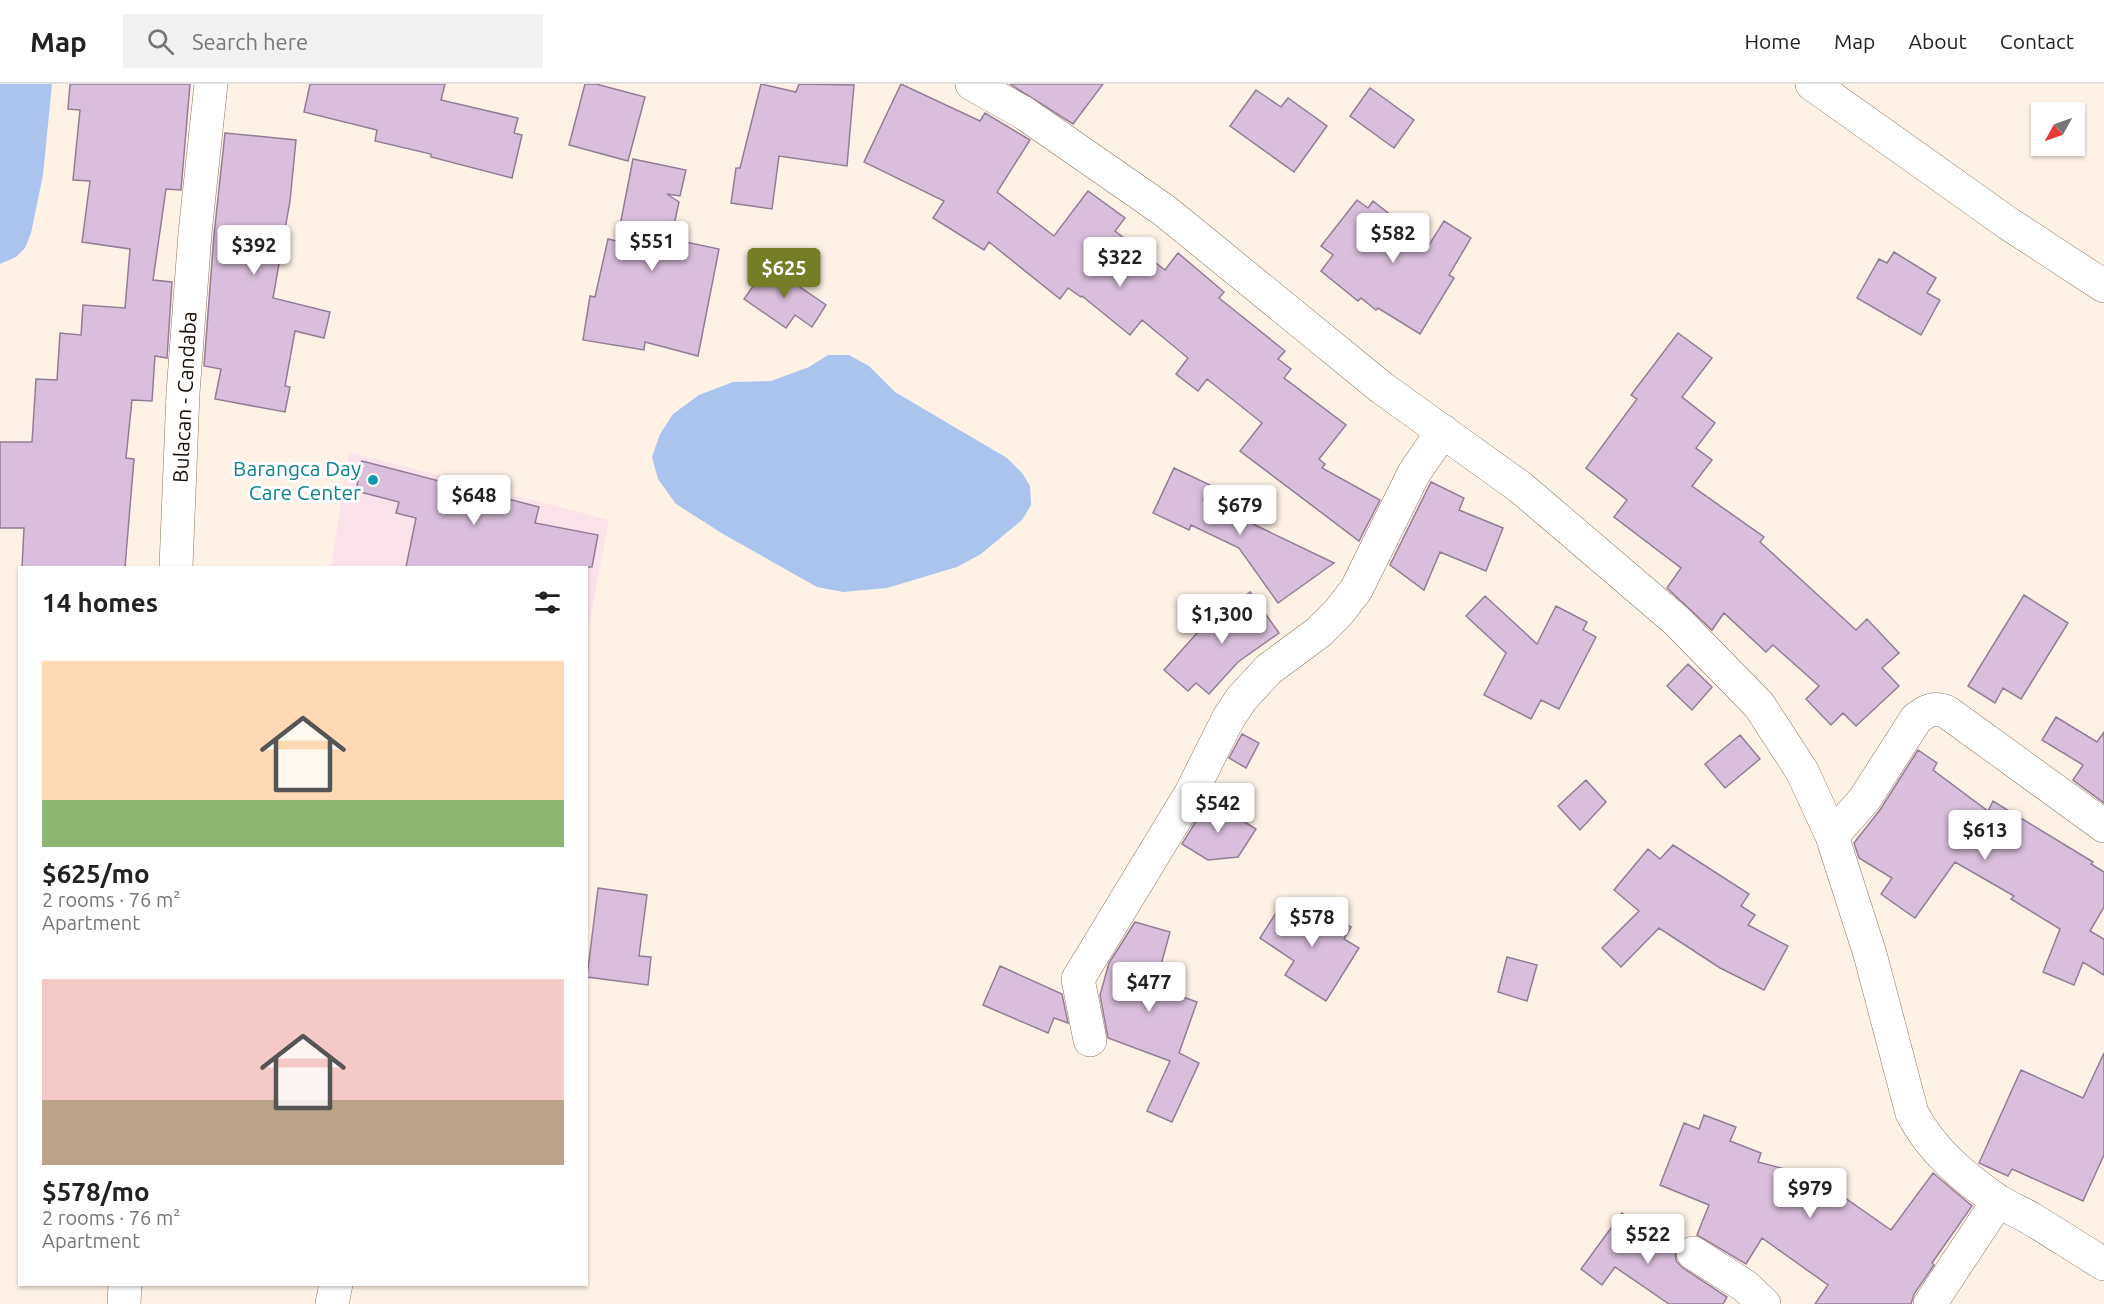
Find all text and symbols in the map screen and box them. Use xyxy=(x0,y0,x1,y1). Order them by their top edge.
search box xyxy=(123,14,543,68)
icon: search xyxy=(144,25,177,58)
text: Map xyxy=(30,26,87,57)
text: Search here xyxy=(192,29,308,54)
text: Home xyxy=(1744,29,1801,53)
text: Map xyxy=(1834,29,1875,53)
text: About xyxy=(1908,29,1967,53)
text: Contact xyxy=(2000,29,2074,53)
north arrow xyxy=(2031,102,2085,156)
map controls xyxy=(2031,102,2085,156)
pin: $582 xyxy=(1357,213,1429,264)
pin: $551 xyxy=(616,221,688,272)
text: $582 xyxy=(1370,221,1416,244)
pin: $392 xyxy=(218,225,290,276)
text: $551 xyxy=(629,229,675,252)
text: $392 xyxy=(231,233,277,256)
pin: $322 xyxy=(1084,237,1156,288)
text: $322 xyxy=(1097,245,1143,268)
pin: $625 xyxy=(748,248,820,299)
text: $625 xyxy=(761,256,807,279)
street label: Bulacan - Candaba xyxy=(168,311,200,483)
place label: Barangca Day Care Center xyxy=(233,456,361,504)
marker: Barangca Day Care Center xyxy=(366,473,380,487)
pin: $648 xyxy=(438,475,510,526)
text: $648 xyxy=(451,483,497,506)
pin: $679 xyxy=(1204,485,1276,536)
text: $679 xyxy=(1217,493,1263,516)
icon: filters xyxy=(531,586,564,619)
text: 14 homes xyxy=(42,588,158,617)
pin: $1,300 xyxy=(1173,594,1271,645)
text: $1,300 xyxy=(1191,602,1253,625)
icon: home xyxy=(249,700,357,808)
pin: $542 xyxy=(1182,783,1254,834)
text: $542 xyxy=(1195,791,1241,814)
pin: $613 xyxy=(1949,810,2021,861)
text: $613 xyxy=(1962,818,2008,841)
text: $625/mo xyxy=(42,859,150,888)
text: 2 rooms · 76 m² xyxy=(42,888,180,911)
pin: $578 xyxy=(1276,897,1348,948)
text: $578 xyxy=(1289,905,1335,928)
text: Apartment xyxy=(42,911,140,934)
pin: $477 xyxy=(1113,962,1185,1013)
text: $477 xyxy=(1126,970,1172,993)
icon: home xyxy=(249,1018,357,1126)
pin: $979 xyxy=(1774,1168,1846,1219)
text: $979 xyxy=(1787,1176,1833,1199)
text: $578/mo xyxy=(42,1177,150,1206)
text: 2 rooms · 76 m² xyxy=(42,1206,180,1229)
pin: $522 xyxy=(1612,1214,1684,1265)
text: $522 xyxy=(1625,1222,1671,1245)
text: Apartment xyxy=(42,1229,140,1252)

